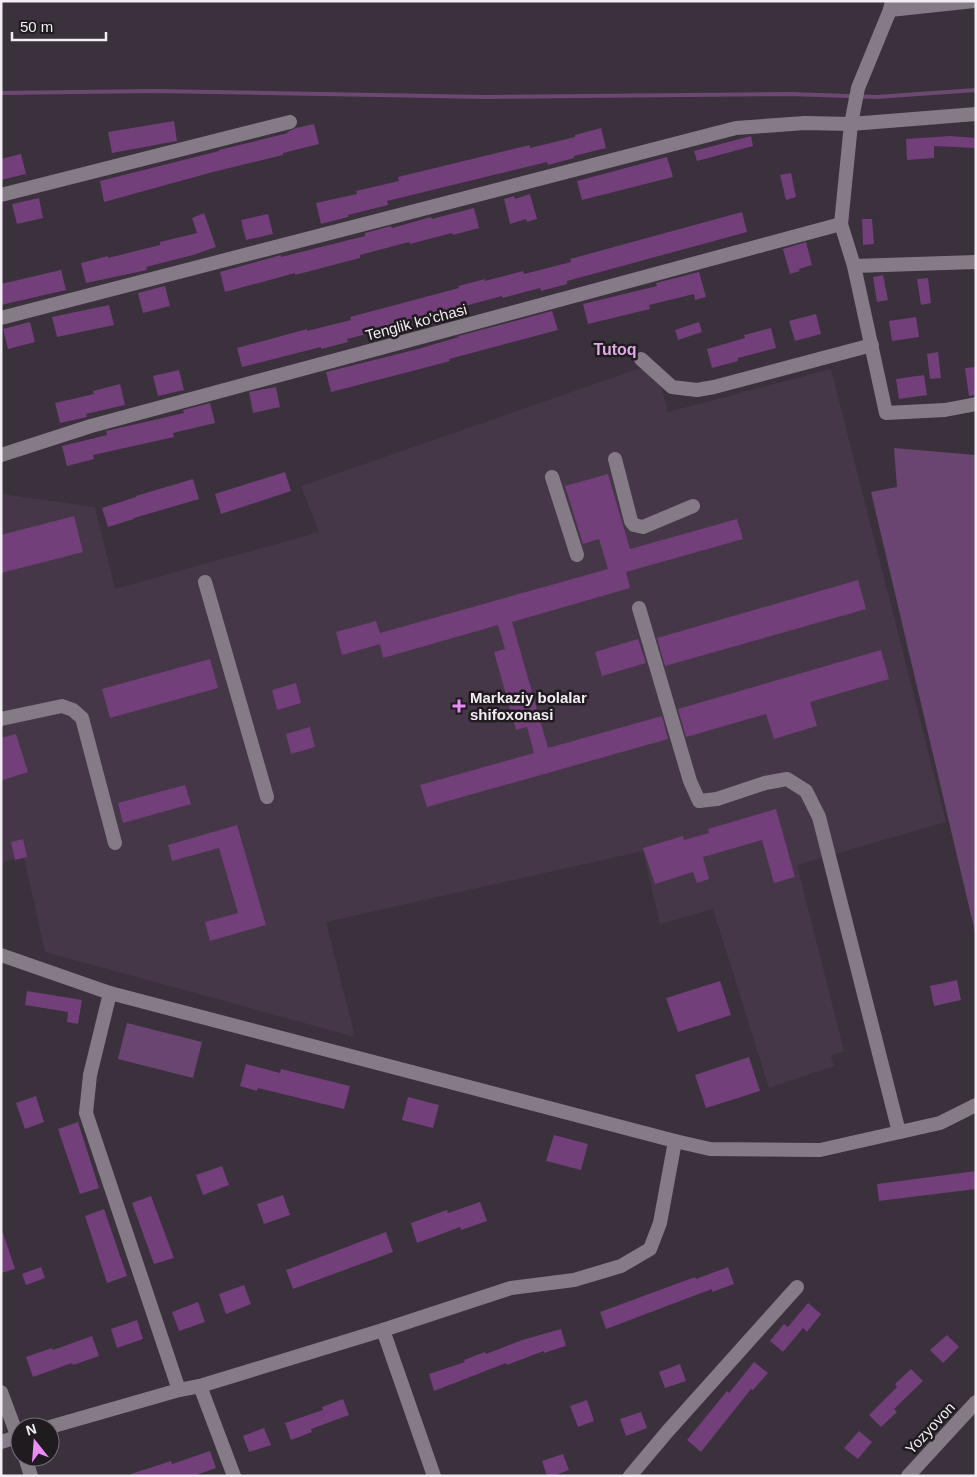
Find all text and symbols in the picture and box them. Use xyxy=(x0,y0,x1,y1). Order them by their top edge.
scale bar xyxy=(12,10,106,42)
text: 50 m xyxy=(20,18,53,35)
street label: Tenglik ko'chasi xyxy=(363,300,469,344)
district label: Tutoq xyxy=(593,341,637,358)
place label: Markaziy bolalar shifoxonasi xyxy=(470,689,587,723)
marker: Markaziy bolalar shifoxonasi xyxy=(452,699,466,713)
street label: Yozyovon xyxy=(902,1399,958,1457)
north arrow xyxy=(10,1417,60,1467)
text: N xyxy=(24,1420,38,1439)

